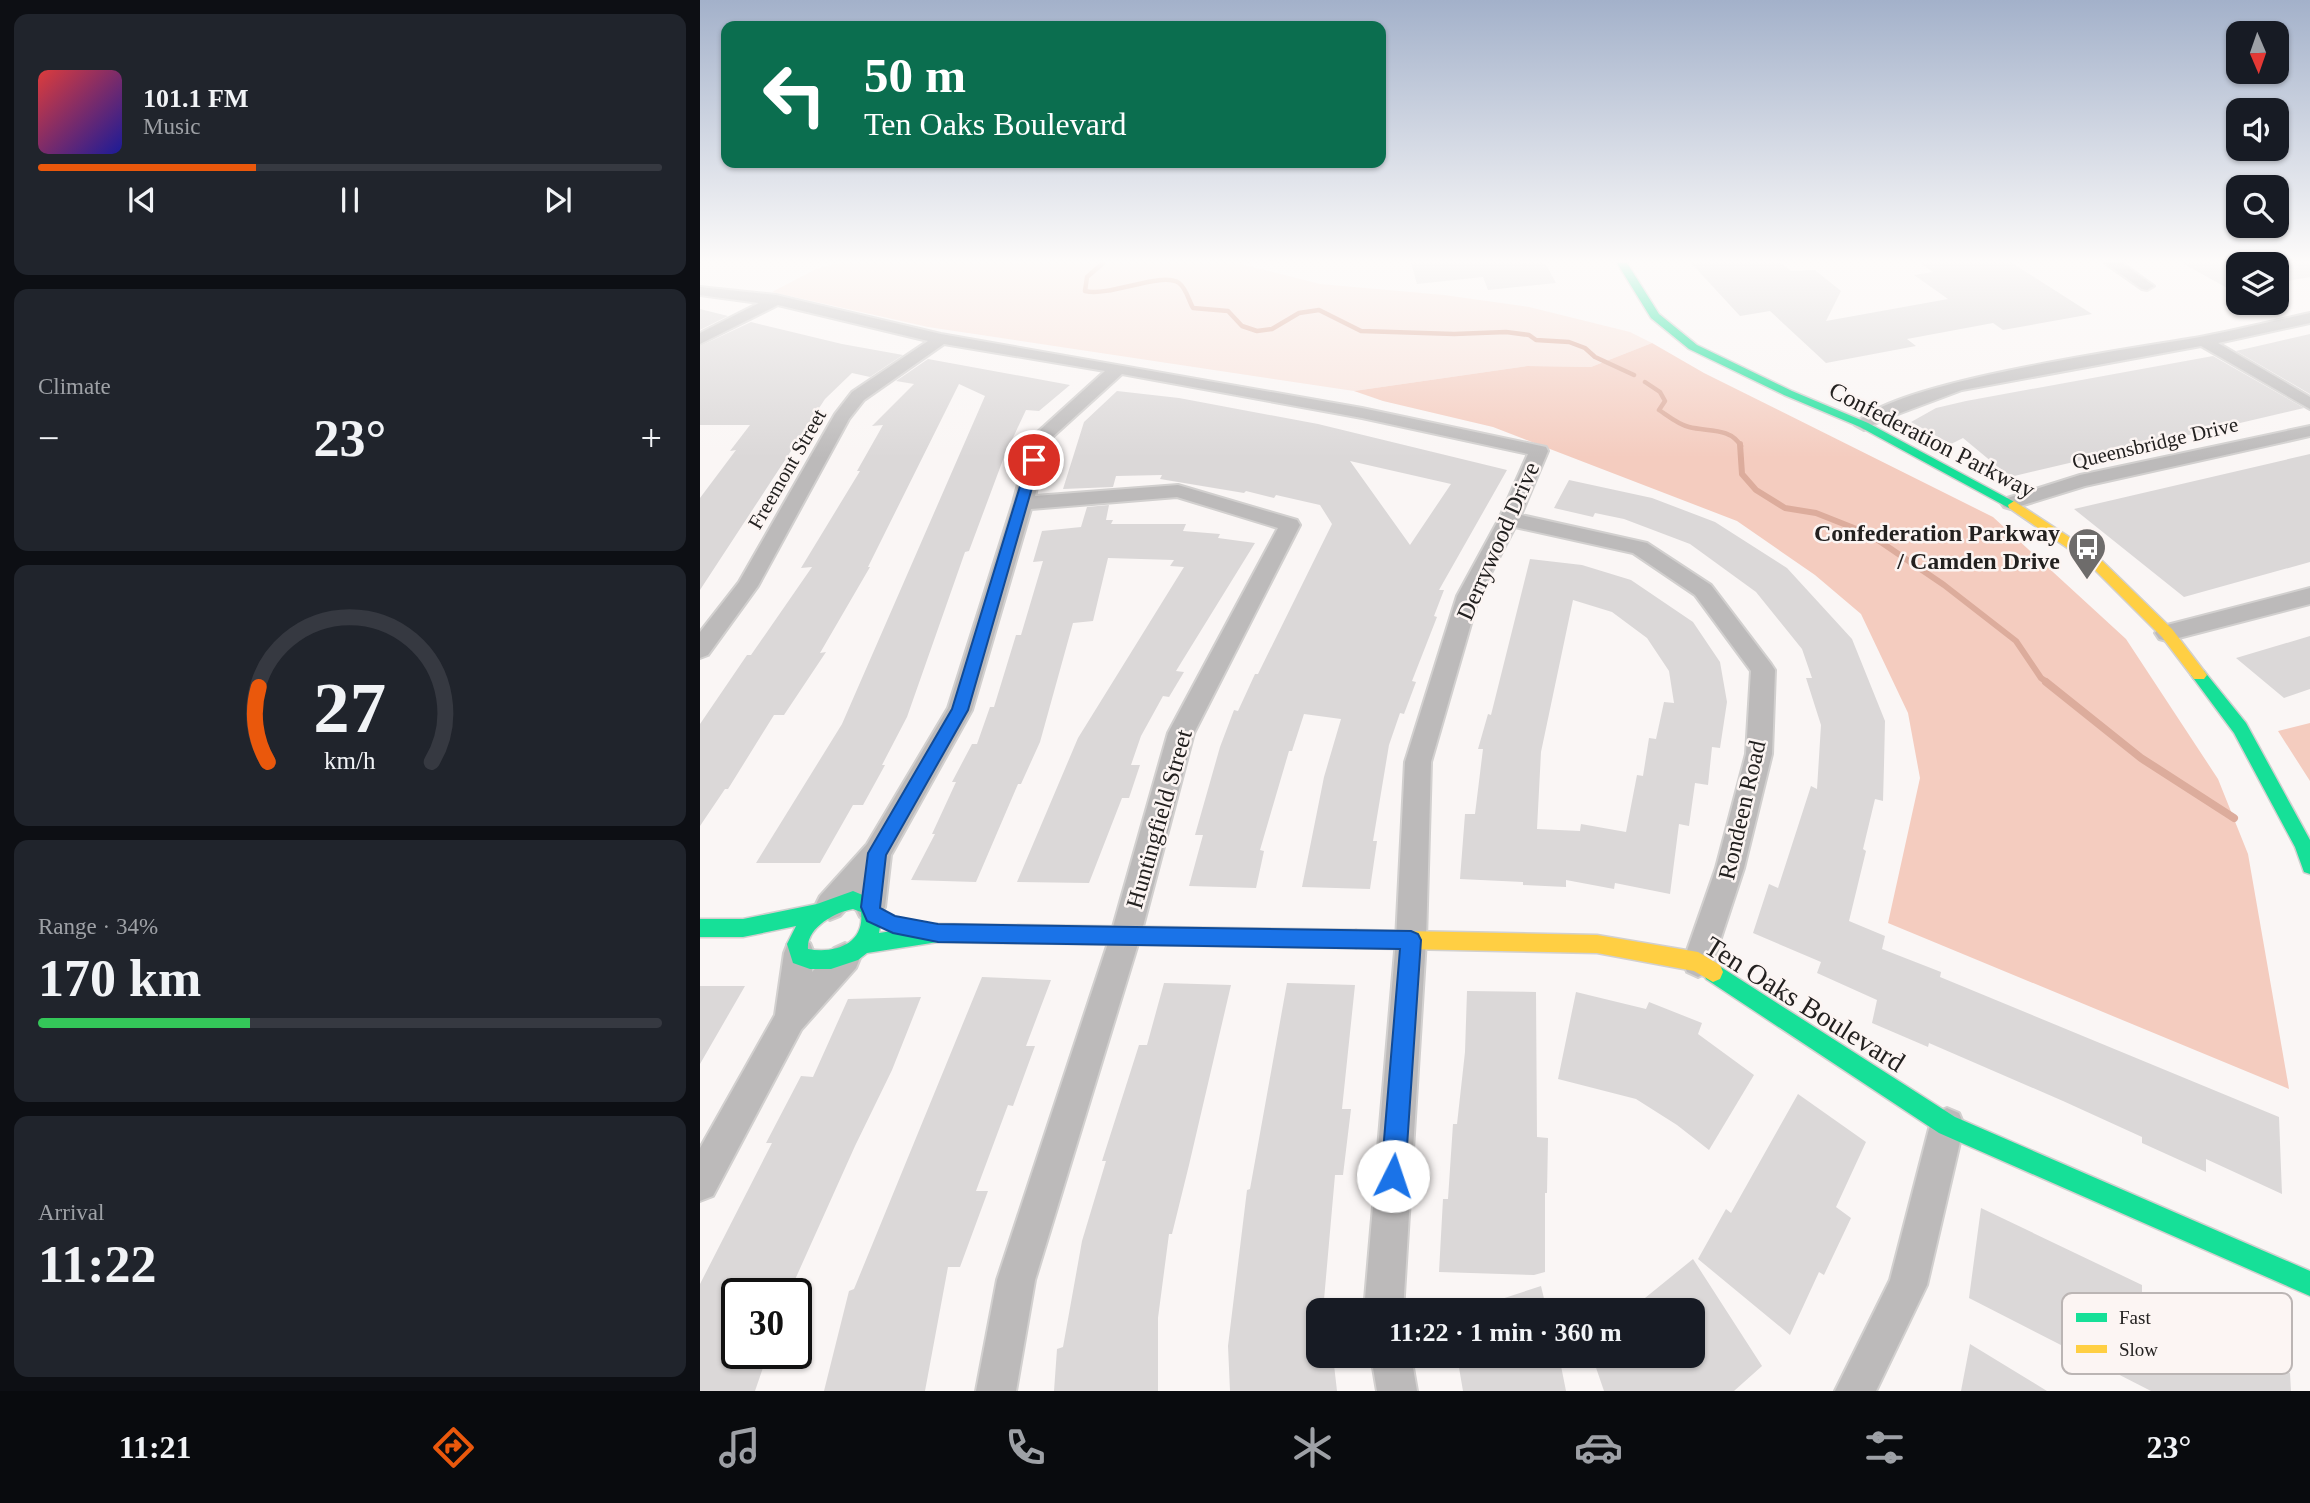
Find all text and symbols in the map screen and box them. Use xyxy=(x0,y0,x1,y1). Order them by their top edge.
north arrow xyxy=(2226,21,2289,84)
map controls xyxy=(2226,21,2289,315)
text: 50 m xyxy=(864,48,966,103)
icon: left xyxy=(749,49,840,140)
text: 101.1 FM xyxy=(143,84,248,113)
button: sound xyxy=(2226,98,2289,161)
text: Ten Oaks Boulevard xyxy=(864,106,1127,142)
text: Music xyxy=(143,114,201,139)
button: search xyxy=(2226,175,2289,238)
icon: previous xyxy=(123,181,161,219)
icon: pause xyxy=(331,181,369,219)
icon: next xyxy=(539,181,577,219)
button: layers xyxy=(2226,252,2289,315)
text: Climate xyxy=(38,374,111,399)
street label: Confederation Parkway xyxy=(1825,377,2039,503)
street label: Freemont Street xyxy=(743,405,831,533)
text: 23° xyxy=(314,410,386,467)
street label: Queensbridge Drive xyxy=(2070,412,2240,474)
text: − xyxy=(38,417,59,459)
text: + xyxy=(641,417,662,459)
pin xyxy=(1004,430,1064,490)
icon: arrive xyxy=(1015,441,1053,479)
street label: Derrywood Drive xyxy=(1452,458,1544,624)
place label: Confederation Parkway / Camden Drive xyxy=(1814,520,2060,574)
bus stop icon: Confederation Parkway / Camden Drive xyxy=(2066,526,2108,581)
text: 27 xyxy=(314,667,386,748)
street label: Huntingfield Street xyxy=(1121,726,1197,911)
street label: Rondeen Road xyxy=(1713,738,1771,882)
text: km/h xyxy=(324,746,376,773)
text: Range · 34% xyxy=(38,914,158,939)
street label: Ten Oaks Boulevard xyxy=(1699,930,1911,1078)
text: 170 km xyxy=(38,950,201,1007)
position arrow xyxy=(1356,1139,1430,1213)
text: Arrival xyxy=(38,1200,104,1225)
text: 11:22 xyxy=(38,1236,156,1293)
speed limit sign: 30 xyxy=(721,1278,812,1369)
legend xyxy=(2062,1293,2292,1374)
text: Fast xyxy=(2119,1307,2151,1328)
text: 11:22 · 1 min · 360 m xyxy=(1389,1318,1622,1347)
text: Slow xyxy=(2119,1339,2158,1360)
icon: directions xyxy=(429,1423,478,1472)
icon: music xyxy=(715,1423,764,1472)
icon: phone xyxy=(1001,1423,1050,1472)
icon: climate xyxy=(1288,1423,1337,1472)
icon: car xyxy=(1574,1423,1623,1472)
icon: filters xyxy=(1860,1423,1909,1472)
text: 11:21 xyxy=(119,1429,192,1465)
text: 23° xyxy=(2147,1429,2191,1465)

